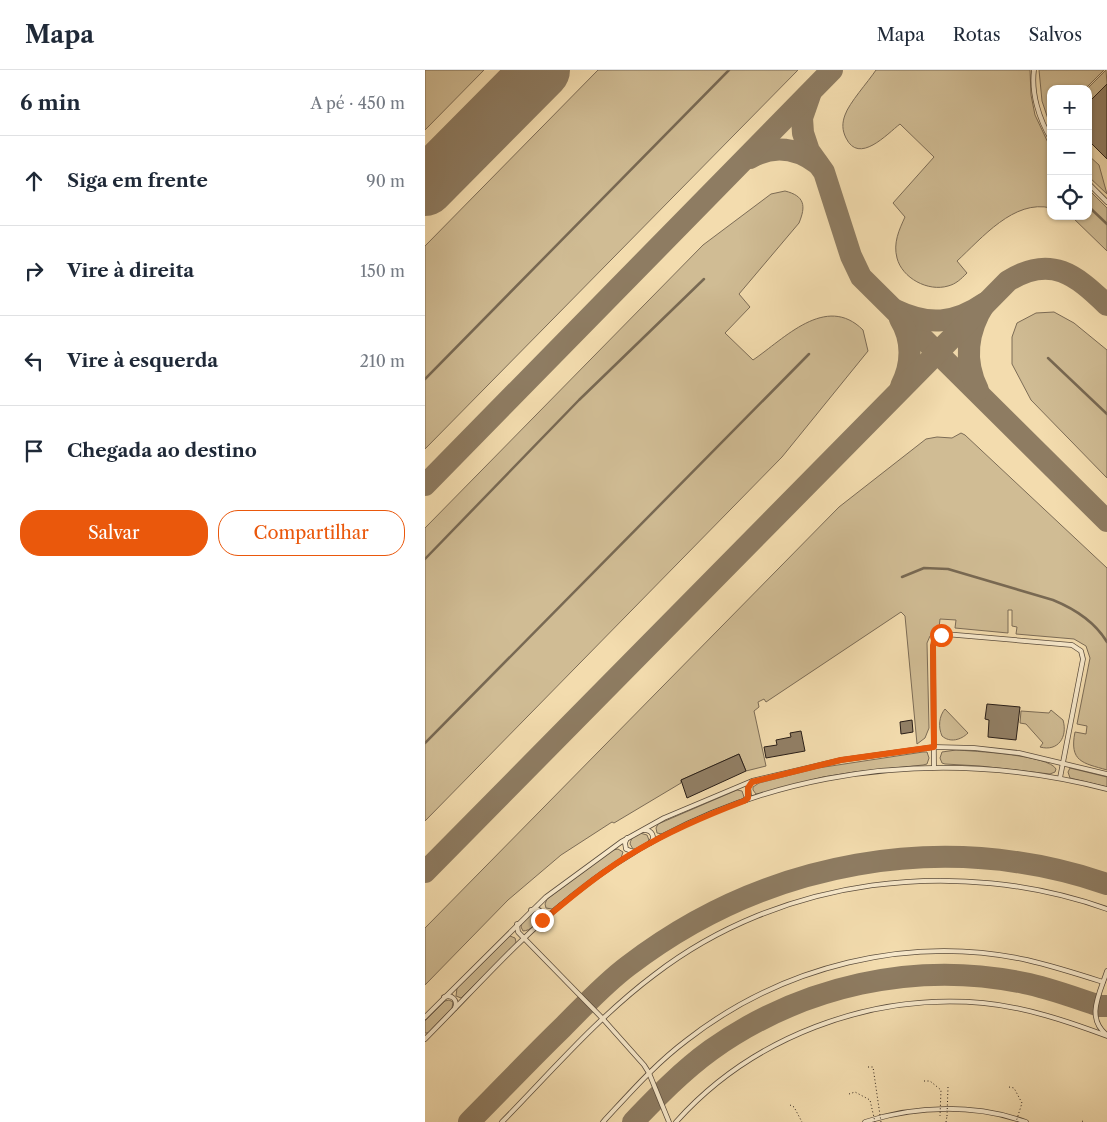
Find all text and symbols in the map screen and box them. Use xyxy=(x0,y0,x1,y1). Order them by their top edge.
text: Mapa xyxy=(25,20,94,49)
text: Mapa xyxy=(877,24,925,46)
text: Rotas xyxy=(953,24,1001,46)
text: Salvos xyxy=(1029,24,1082,46)
map controls xyxy=(1047,85,1092,220)
button: + xyxy=(1047,85,1092,130)
text: 6 min xyxy=(20,90,81,115)
text: A pé · 450 m xyxy=(310,93,405,113)
button: − xyxy=(1047,130,1092,175)
icon: ahead xyxy=(20,167,48,195)
text: Siga em frente xyxy=(67,169,208,192)
text: 90 m xyxy=(366,171,405,191)
button: locate xyxy=(1047,175,1092,220)
icon: right xyxy=(20,257,48,285)
text: Vire à direita xyxy=(67,259,194,282)
text: 150 m xyxy=(360,261,405,281)
icon: left xyxy=(20,347,48,375)
text: Vire à esquerda xyxy=(67,349,218,372)
text: 210 m xyxy=(360,351,405,371)
icon: arrive xyxy=(20,437,48,465)
text: Chegada ao destino xyxy=(67,439,257,462)
button: Salvar xyxy=(20,510,208,556)
button: Compartilhar xyxy=(218,510,405,556)
route start xyxy=(930,624,953,647)
route end xyxy=(531,909,554,932)

